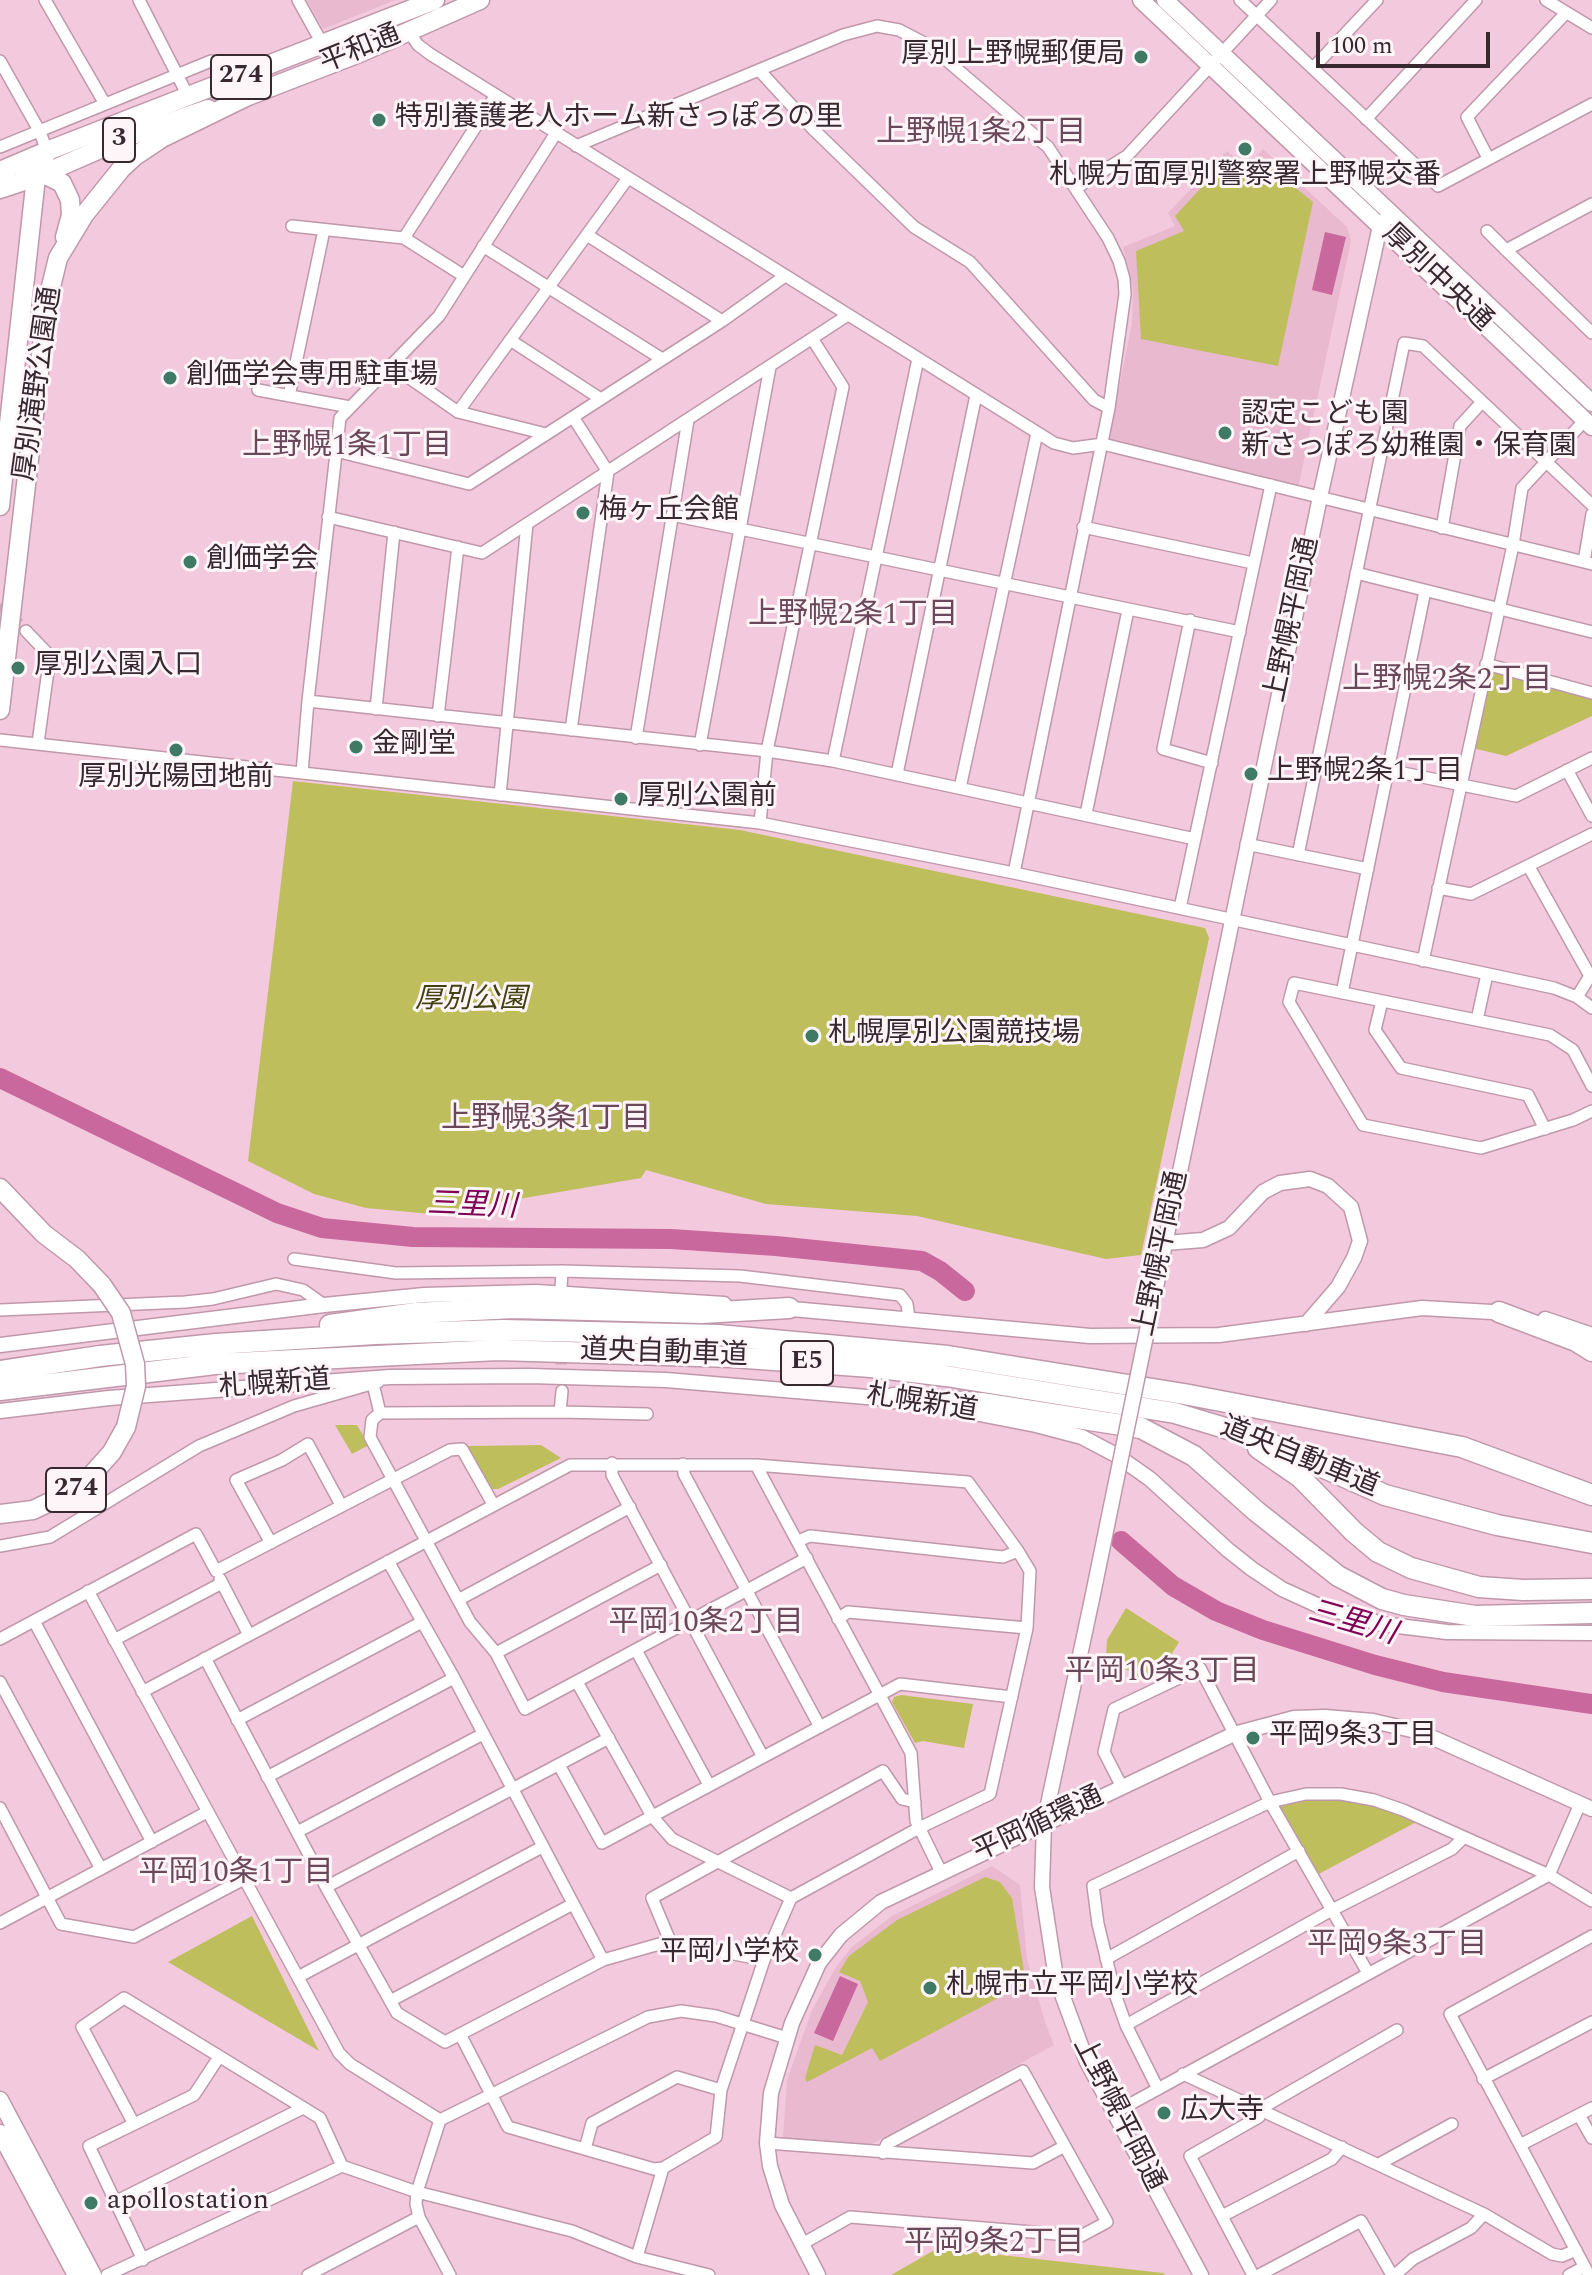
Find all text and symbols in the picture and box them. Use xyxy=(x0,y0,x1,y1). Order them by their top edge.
scale bar xyxy=(1320,16,1494,66)
street label: 平和通 xyxy=(316,20,406,82)
text: 100 m xyxy=(1330,28,1393,64)
place label: 厚別上野幌郵便局 xyxy=(901,40,1125,74)
marker: 厚別上野幌郵便局 xyxy=(1132,48,1150,66)
road number: 274 xyxy=(211,55,271,99)
place label: 特別養護老人ホーム新さっぽろの里 xyxy=(395,103,843,137)
marker: 特別養護老人ホーム新さっぽろの里 xyxy=(370,111,388,129)
district label: 上野幌1条2丁目 xyxy=(876,117,1086,153)
road number: 3 xyxy=(103,118,135,162)
marker: 札幌方面厚別警察署上野幌交番 xyxy=(1236,140,1254,158)
place label: 札幌方面厚別警察署上野幌交番 xyxy=(1049,161,1441,195)
street label: 厚別中央通 xyxy=(1374,218,1498,340)
street label: 厚別滝野公園通 xyxy=(10,285,70,483)
place label: 創価学会専用駐車場 xyxy=(186,361,438,395)
marker: 創価学会専用駐車場 xyxy=(161,369,179,387)
place label: 認定こども園 新さっぽろ幼稚園・保育園 xyxy=(1241,400,1577,466)
marker: 認定こども園 新さっぽろ幼稚園・保育園 xyxy=(1216,424,1234,442)
district label: 上野幌1条1丁目 xyxy=(242,430,452,466)
place label: 梅ヶ丘会館 xyxy=(599,496,739,530)
marker: 梅ヶ丘会館 xyxy=(574,504,592,522)
street label: 上野幌平岡通 xyxy=(1260,534,1328,706)
place label: 創価学会 xyxy=(206,545,318,579)
marker: 創価学会 xyxy=(181,553,199,571)
district label: 上野幌2条1丁目 xyxy=(748,599,958,635)
place label: 厚別公園入口 xyxy=(34,651,202,685)
marker: 厚別公園入口 xyxy=(9,659,27,677)
district label: 上野幌2条2丁目 xyxy=(1342,664,1552,700)
place label: 金剛堂 xyxy=(372,730,456,764)
marker: 金剛堂 xyxy=(347,738,365,756)
marker: 厚別光陽団地前 xyxy=(167,741,185,759)
place label: 上野幌2条1丁目 xyxy=(1267,757,1463,791)
place label: 厚別光陽団地前 xyxy=(78,763,274,797)
marker: 上野幌2条1丁目 xyxy=(1242,765,1260,783)
place label: 厚別公園前 xyxy=(637,782,777,816)
marker: 厚別公園前 xyxy=(612,790,630,808)
park label: 厚別公園 xyxy=(415,985,527,1019)
place label: 札幌厚別公園競技場 xyxy=(828,1019,1080,1053)
marker: 札幌厚別公園競技場 xyxy=(803,1027,821,1045)
district label: 上野幌3条1丁目 xyxy=(441,1103,651,1139)
street label: 上野幌平岡通 xyxy=(1129,1168,1197,1340)
water label: 三里川 xyxy=(426,1188,518,1228)
street label: 道央自動車道 xyxy=(579,1335,749,1375)
road number: E5 xyxy=(781,1341,833,1385)
street label: 札幌新道 xyxy=(218,1365,332,1407)
street label: 札幌新道 xyxy=(864,1380,980,1430)
street label: 道央自動車道 xyxy=(1215,1412,1383,1506)
road number: 274 xyxy=(46,1468,106,1512)
water label: 三里川 xyxy=(1304,1595,1400,1655)
district label: 平岡10条2丁目 xyxy=(609,1607,803,1643)
district label: 平岡10条3丁目 xyxy=(1065,1656,1259,1692)
place label: 平岡9条3丁目 xyxy=(1269,1721,1437,1755)
marker: 平岡9条3丁目 xyxy=(1244,1729,1262,1747)
street label: 平岡循環通 xyxy=(968,1781,1110,1871)
district label: 平岡10条1丁目 xyxy=(139,1857,333,1893)
district label: 平岡9条3丁目 xyxy=(1307,1929,1487,1965)
place label: 平岡小学校 xyxy=(659,1938,799,1972)
marker: 平岡小学校 xyxy=(806,1946,824,1964)
place label: 札幌市立平岡小学校 xyxy=(946,1971,1198,2005)
marker: 札幌市立平岡小学校 xyxy=(921,1979,939,1997)
street label: 上野幌平岡通 xyxy=(1064,2033,1170,2197)
place label: 広大寺 xyxy=(1180,2096,1264,2130)
marker: 広大寺 xyxy=(1155,2104,1173,2122)
place label: apollostation xyxy=(107,2186,269,2220)
marker: apollostation xyxy=(82,2194,100,2212)
district label: 平岡9条2丁目 xyxy=(904,2227,1084,2263)

